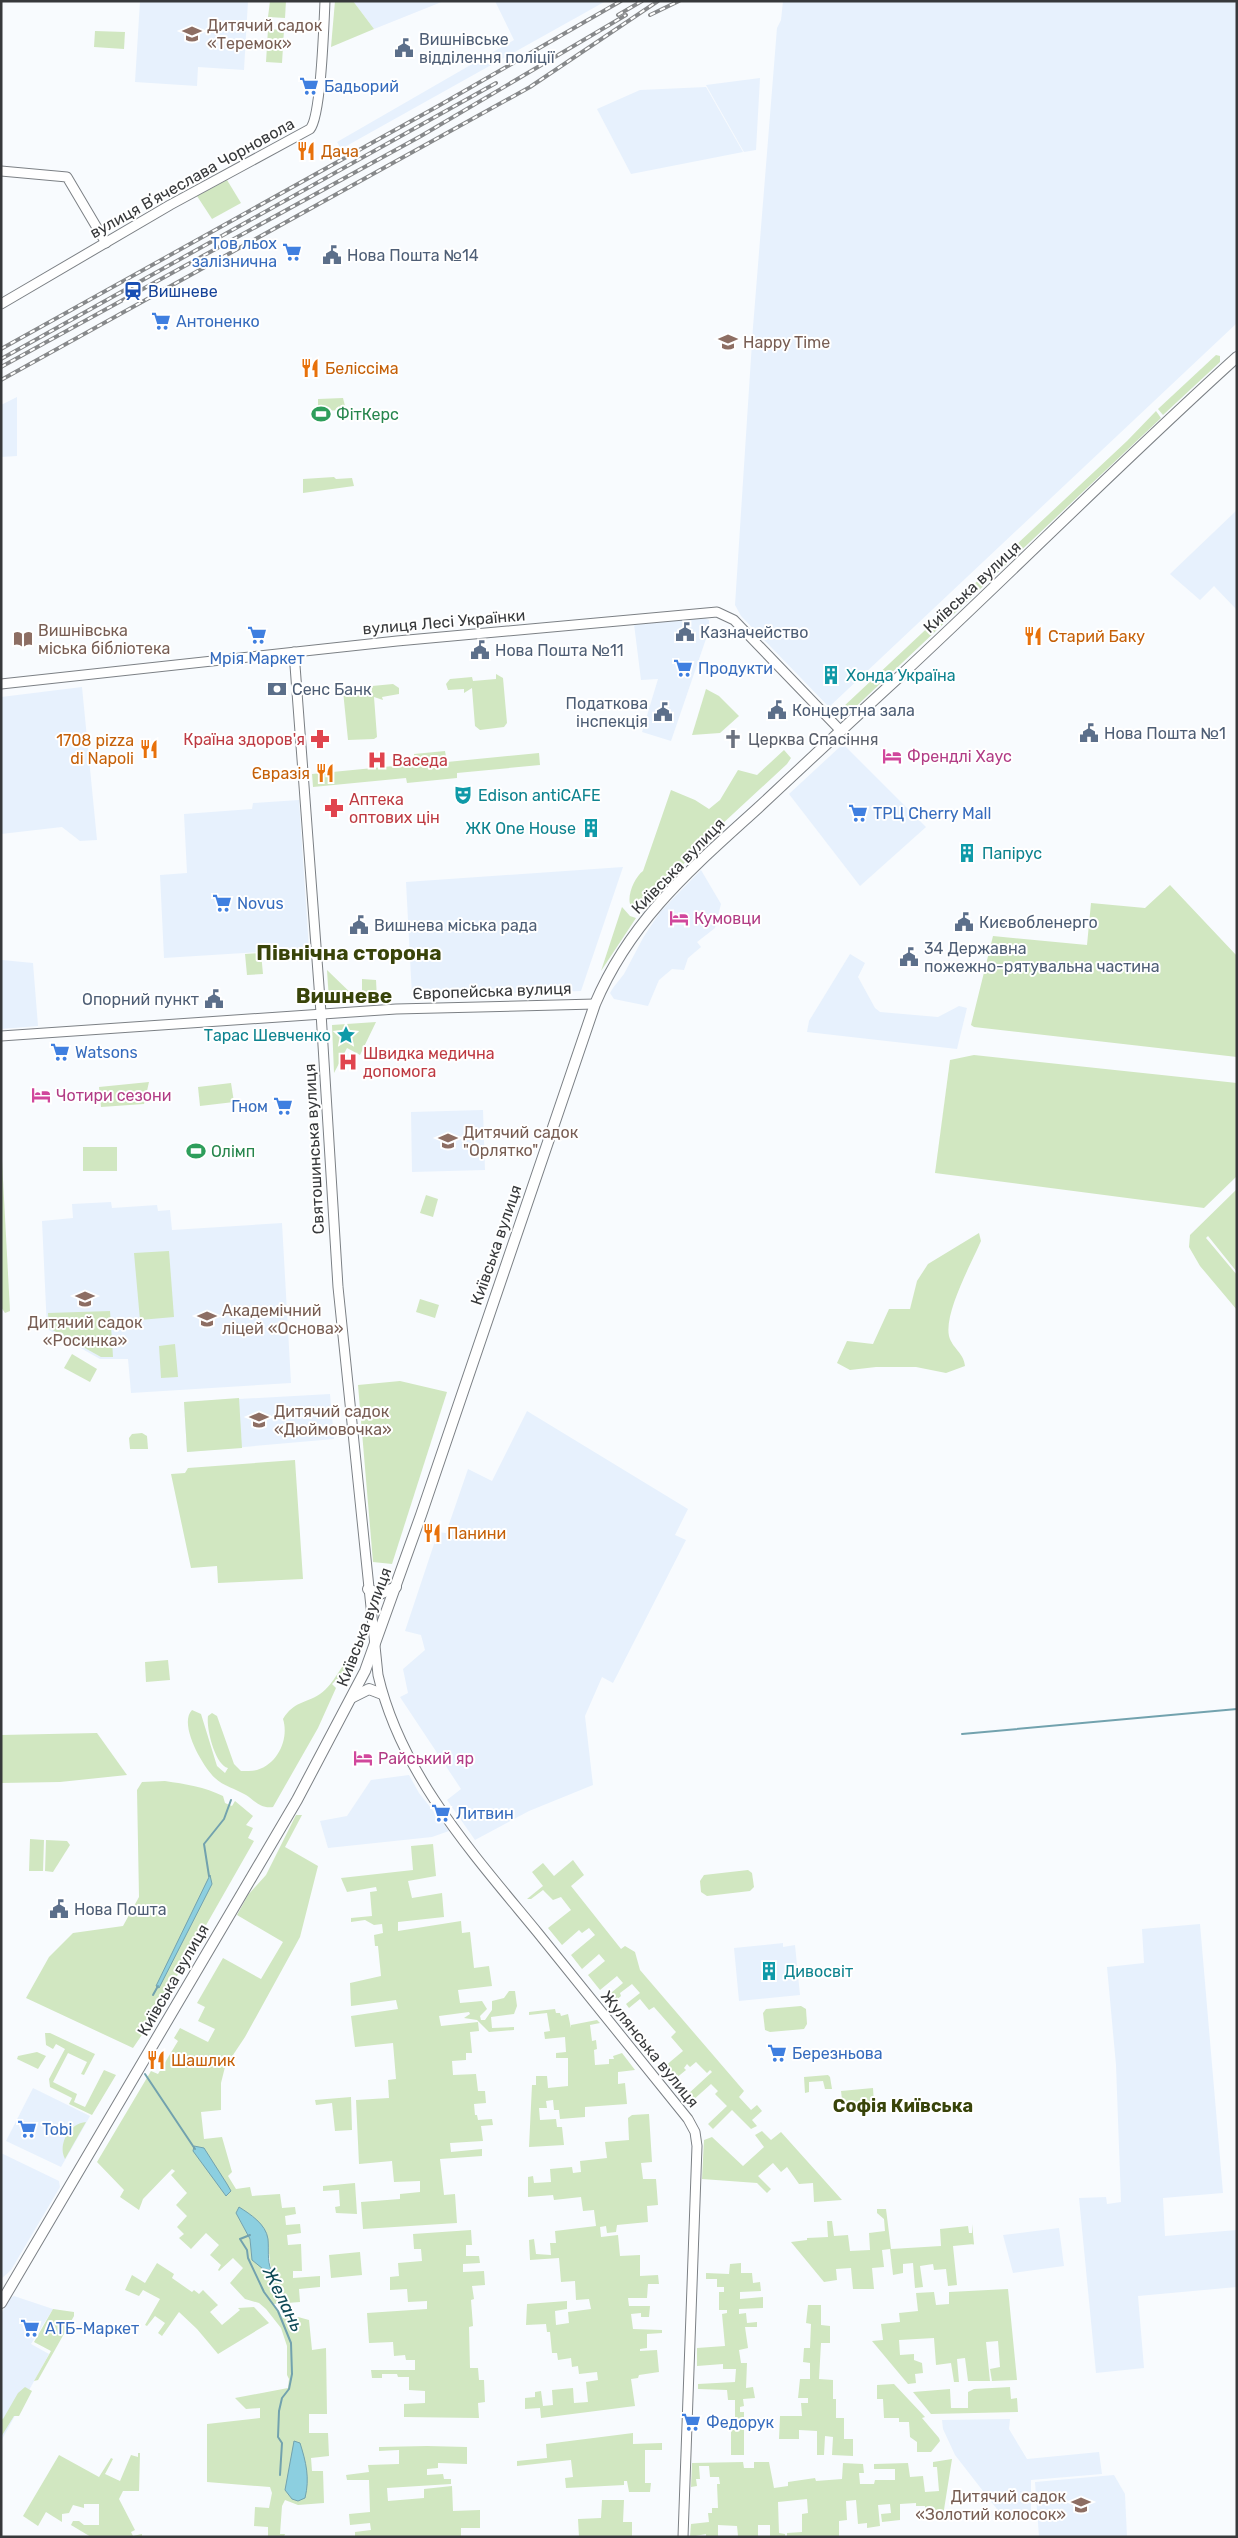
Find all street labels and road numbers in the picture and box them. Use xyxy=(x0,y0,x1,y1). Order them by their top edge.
street label: вулиця Вʼячеслава Чорновола xyxy=(86,114,298,242)
street label: Київська вулиця xyxy=(919,537,1025,637)
street label: вулиця Лесі Українки xyxy=(362,605,526,639)
street label: Київська вулиця xyxy=(627,814,729,918)
street label: Європейська вулиця xyxy=(412,979,572,1003)
street label: Святошинська вулиця xyxy=(300,1063,328,1235)
street label: Київська вулиця xyxy=(467,1182,525,1308)
street label: Київська вулиця xyxy=(333,1565,395,1689)
street label: Київська вулиця xyxy=(133,1921,213,2039)
street label: Жулянська вулиця xyxy=(597,1987,703,2111)

